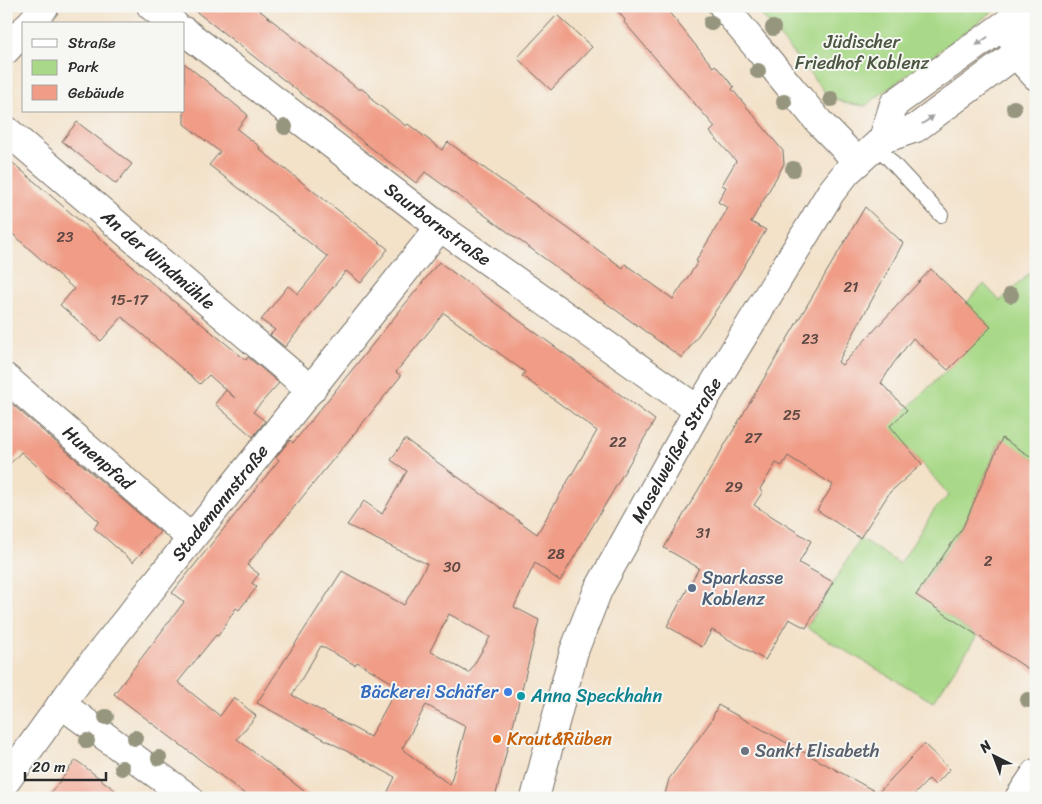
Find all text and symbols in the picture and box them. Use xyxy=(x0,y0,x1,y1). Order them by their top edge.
legend xyxy=(22,22,185,112)
park label: Jüdischer Friedhof Koblenz xyxy=(795,26,930,79)
text: Straße xyxy=(68,30,116,56)
one-way arrow xyxy=(975,36,989,46)
text: Park xyxy=(68,54,99,80)
text: Gebäude xyxy=(68,80,124,106)
one-way arrow xyxy=(921,115,934,125)
street label: Saurbornstraße xyxy=(377,174,498,275)
street label: An der Windmühle xyxy=(93,201,223,318)
house number: 23 xyxy=(57,224,73,250)
house number: 21 xyxy=(843,274,859,300)
house number: 15-17 xyxy=(110,287,149,313)
house number: 23 xyxy=(802,326,818,352)
street label: Moselweißer Straße xyxy=(622,371,731,529)
house number: 25 xyxy=(783,402,801,428)
street label: Hunenpfad xyxy=(55,417,143,499)
house number: 27 xyxy=(744,425,763,451)
house number: 22 xyxy=(609,429,627,455)
street label: Stademannstraße xyxy=(163,437,277,569)
house number: 29 xyxy=(725,474,743,500)
house number: 31 xyxy=(696,520,710,546)
house number: 28 xyxy=(547,541,565,567)
house number: 2 xyxy=(984,548,993,574)
house number: 30 xyxy=(443,554,461,580)
place label: Sparkasse Koblenz xyxy=(702,562,783,615)
marker: Sparkasse Koblenz xyxy=(686,582,698,594)
place label: Bäckerei Schäfer xyxy=(360,676,500,708)
place label: Anna Speckhahn xyxy=(530,680,662,712)
marker: Bäckerei Schäfer xyxy=(502,686,514,698)
marker: Anna Speckhahn xyxy=(515,690,527,702)
place label: Kraut&Rüben xyxy=(507,723,612,755)
north arrow xyxy=(970,732,1020,782)
marker: Kraut&Rüben xyxy=(491,733,503,745)
text: N xyxy=(973,734,998,760)
place label: Sankt Elisabeth xyxy=(755,735,880,767)
marker: Sankt Elisabeth xyxy=(739,745,751,757)
scale bar xyxy=(25,749,106,781)
text: 20 m xyxy=(32,754,66,780)

